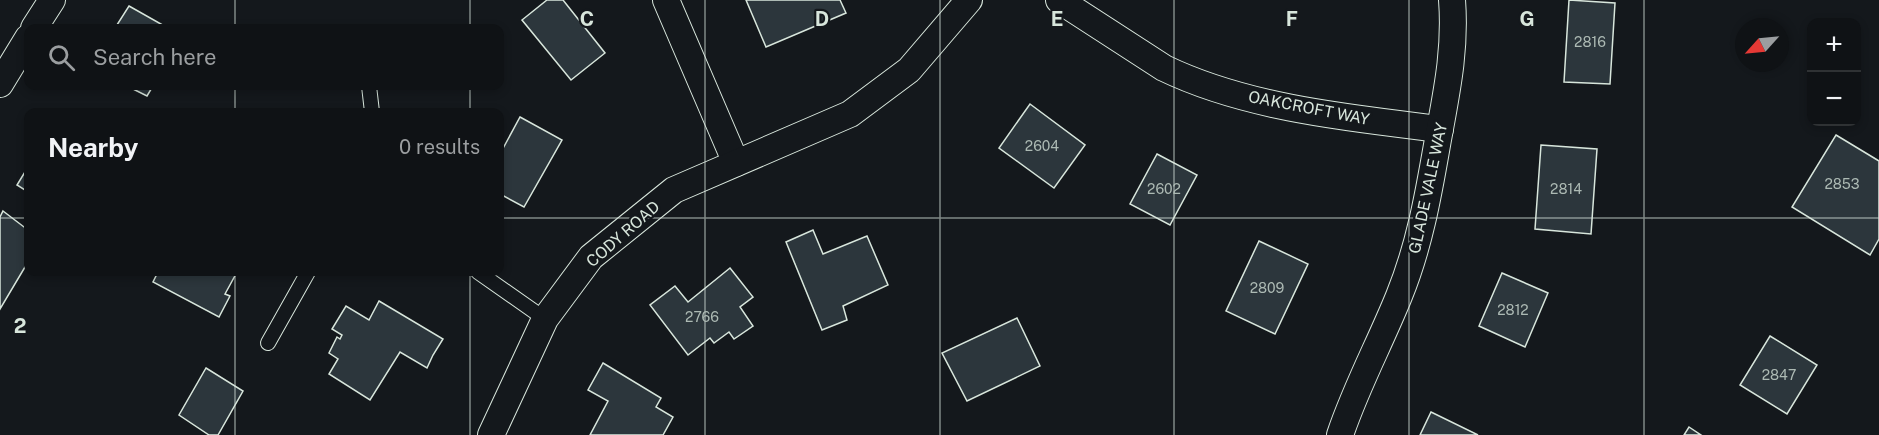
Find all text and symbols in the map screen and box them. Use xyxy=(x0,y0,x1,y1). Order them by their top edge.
text: C xyxy=(580,7,594,31)
text: D xyxy=(815,7,829,31)
text: E xyxy=(1051,7,1063,31)
text: F xyxy=(1286,7,1298,31)
text: G xyxy=(1519,7,1535,31)
north arrow xyxy=(1735,18,1789,72)
map controls xyxy=(1807,18,1861,126)
button: + xyxy=(1807,18,1861,72)
search box xyxy=(24,24,504,90)
house number: 2816 xyxy=(1574,34,1606,50)
icon: search xyxy=(45,41,78,74)
text: Search here xyxy=(93,44,217,70)
button: − xyxy=(1807,72,1861,126)
street label: OAKCROFT WAY xyxy=(1247,87,1372,129)
street label: GLADE VALE WAY xyxy=(1405,121,1451,255)
text: Nearby xyxy=(48,132,138,163)
text: 0 results xyxy=(399,135,480,159)
house number: 2604 xyxy=(1025,138,1059,154)
house number: 2853 xyxy=(1824,176,1860,192)
house number: 2602 xyxy=(1147,181,1181,197)
house number: 2814 xyxy=(1550,181,1582,197)
street label: CODY ROAD xyxy=(582,197,664,271)
house number: 2809 xyxy=(1250,280,1285,296)
house number: 2812 xyxy=(1497,302,1529,318)
house number: 2766 xyxy=(685,309,719,325)
text: 2 xyxy=(14,314,26,338)
house number: 2847 xyxy=(1762,367,1796,383)

